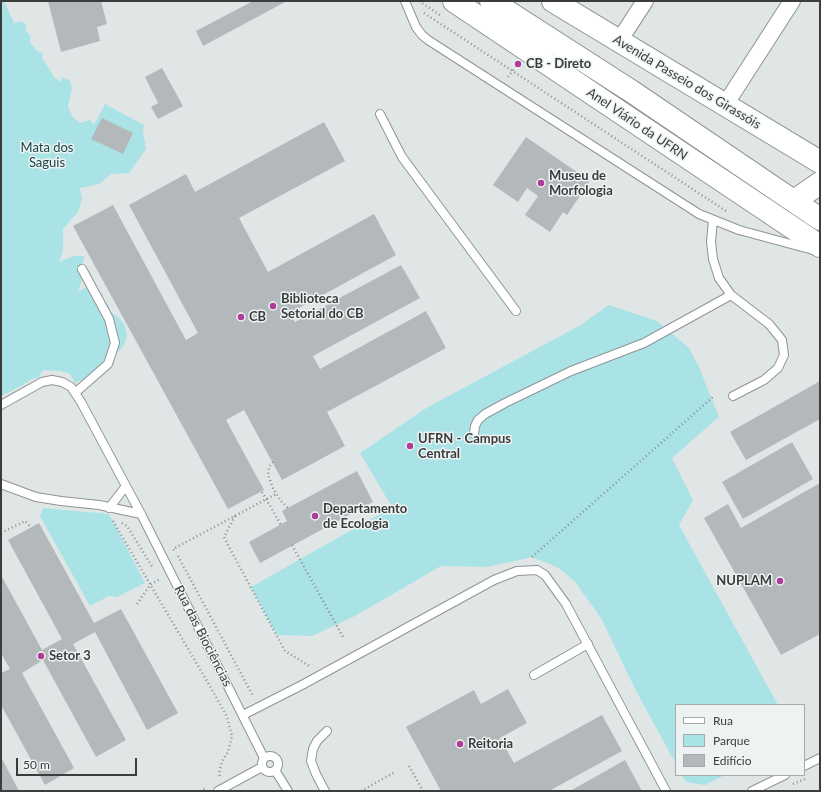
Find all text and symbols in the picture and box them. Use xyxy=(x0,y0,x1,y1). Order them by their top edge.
street label: Avenida Passeio dos Girassóis xyxy=(610,32,764,132)
place label: CB - Direto xyxy=(526,56,591,72)
marker: CB - Direto xyxy=(513,59,523,69)
street label: Anel Viário da UFRN xyxy=(584,84,690,164)
park label: Mata dos Saguis xyxy=(21,140,73,171)
place label: Museu de Morfologia xyxy=(549,168,613,199)
marker: Museu de Morfologia xyxy=(536,178,546,188)
place label: Biblioteca Setorial do CB xyxy=(281,291,364,322)
marker: Biblioteca Setorial do CB xyxy=(268,301,278,311)
place label: CB xyxy=(249,309,266,325)
marker: CB xyxy=(236,312,246,322)
place label: UFRN - Campus Central xyxy=(418,431,511,462)
marker: UFRN - Campus Central xyxy=(405,441,415,451)
place label: Departamento de Ecologia xyxy=(323,501,407,532)
marker: Departamento de Ecologia xyxy=(310,511,320,521)
place label: NUPLAM xyxy=(716,573,772,589)
marker: NUPLAM xyxy=(775,576,785,586)
street label: Rua das Biociências xyxy=(171,583,235,689)
place label: Setor 3 xyxy=(49,648,91,664)
marker: Setor 3 xyxy=(36,651,46,661)
legend xyxy=(675,704,805,776)
text: Rua xyxy=(713,713,733,728)
text: Parque xyxy=(713,733,750,748)
place label: Reitoria xyxy=(468,736,513,752)
marker: Reitoria xyxy=(455,739,465,749)
scale bar xyxy=(18,750,139,776)
text: Edifício xyxy=(713,753,752,768)
text: 50 m xyxy=(23,757,50,772)

